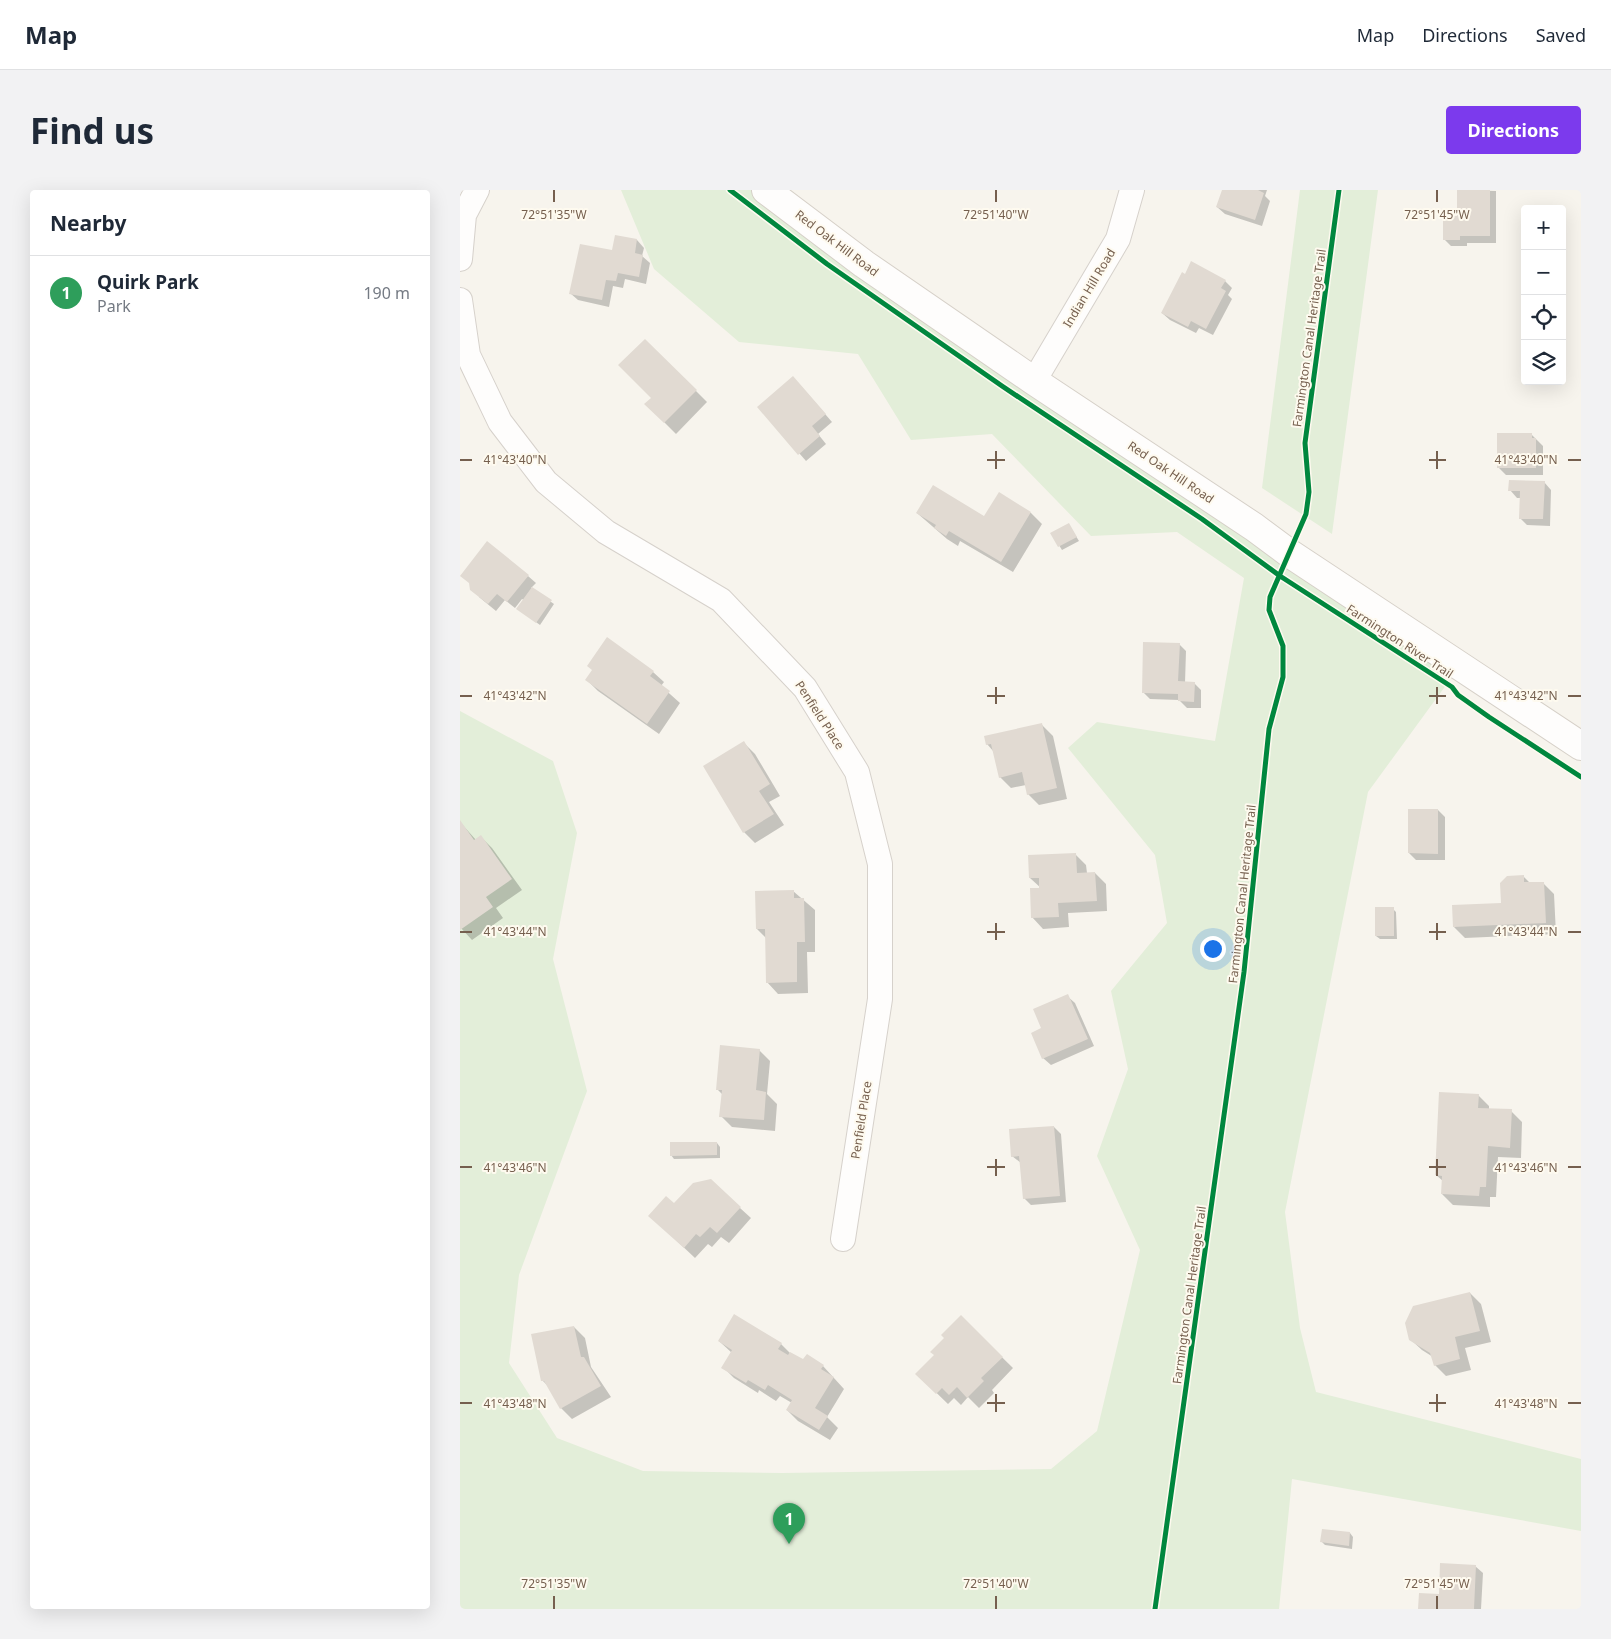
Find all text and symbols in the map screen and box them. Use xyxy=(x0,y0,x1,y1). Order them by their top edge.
text: Map xyxy=(25,18,77,51)
text: Map xyxy=(1357,23,1394,47)
text: Directions xyxy=(1422,23,1508,47)
text: Saved xyxy=(1536,23,1586,47)
button: Directions xyxy=(1446,106,1581,154)
text: Find us xyxy=(30,107,154,154)
map controls xyxy=(1521,205,1566,385)
button: + xyxy=(1521,205,1566,250)
text: 72°51'35"W xyxy=(521,206,587,223)
street label: Red Oak Hill Road xyxy=(792,206,882,280)
text: 72°51'40"W xyxy=(963,206,1029,223)
text: 72°51'45"W xyxy=(1404,206,1470,223)
text: Nearby xyxy=(50,209,126,237)
street label: Indian Hill Road xyxy=(1059,245,1119,331)
street label: Farmington Canal Heritage Trail xyxy=(1288,248,1330,428)
button: − xyxy=(1521,250,1566,295)
text: Quirk Park xyxy=(97,269,199,295)
text: 1 xyxy=(61,282,71,304)
text: 190 m xyxy=(363,282,410,304)
text: Park xyxy=(97,295,131,317)
button: locate xyxy=(1521,295,1566,340)
button: layers xyxy=(1521,340,1566,385)
street label: Red Oak Hill Road xyxy=(1125,437,1217,507)
text: 41°43'40"N xyxy=(483,451,547,468)
text: 41°43'40"N xyxy=(1494,451,1558,468)
street label: Farmington River Trail xyxy=(1343,600,1457,682)
street label: Penfield Place xyxy=(791,677,849,753)
text: 41°43'42"N xyxy=(483,687,547,704)
text: 41°43'42"N xyxy=(1494,687,1558,704)
street label: Farmington Canal Heritage Trail xyxy=(1224,804,1260,984)
text: 41°43'44"N xyxy=(483,923,547,940)
text: 41°43'44"N xyxy=(1494,923,1558,940)
your location xyxy=(1200,936,1226,962)
street label: Penfield Place xyxy=(846,1080,876,1160)
text: 41°43'46"N xyxy=(483,1159,547,1176)
text: 41°43'46"N xyxy=(1494,1159,1558,1176)
street label: Farmington Canal Heritage Trail xyxy=(1168,1205,1210,1385)
text: 41°43'48"N xyxy=(483,1395,547,1412)
text: 41°43'48"N xyxy=(1494,1395,1558,1412)
pin: 1 xyxy=(773,1503,805,1544)
text: 72°51'35"W xyxy=(521,1575,587,1592)
text: 72°51'40"W xyxy=(963,1575,1029,1592)
text: 72°51'45"W xyxy=(1404,1575,1470,1592)

